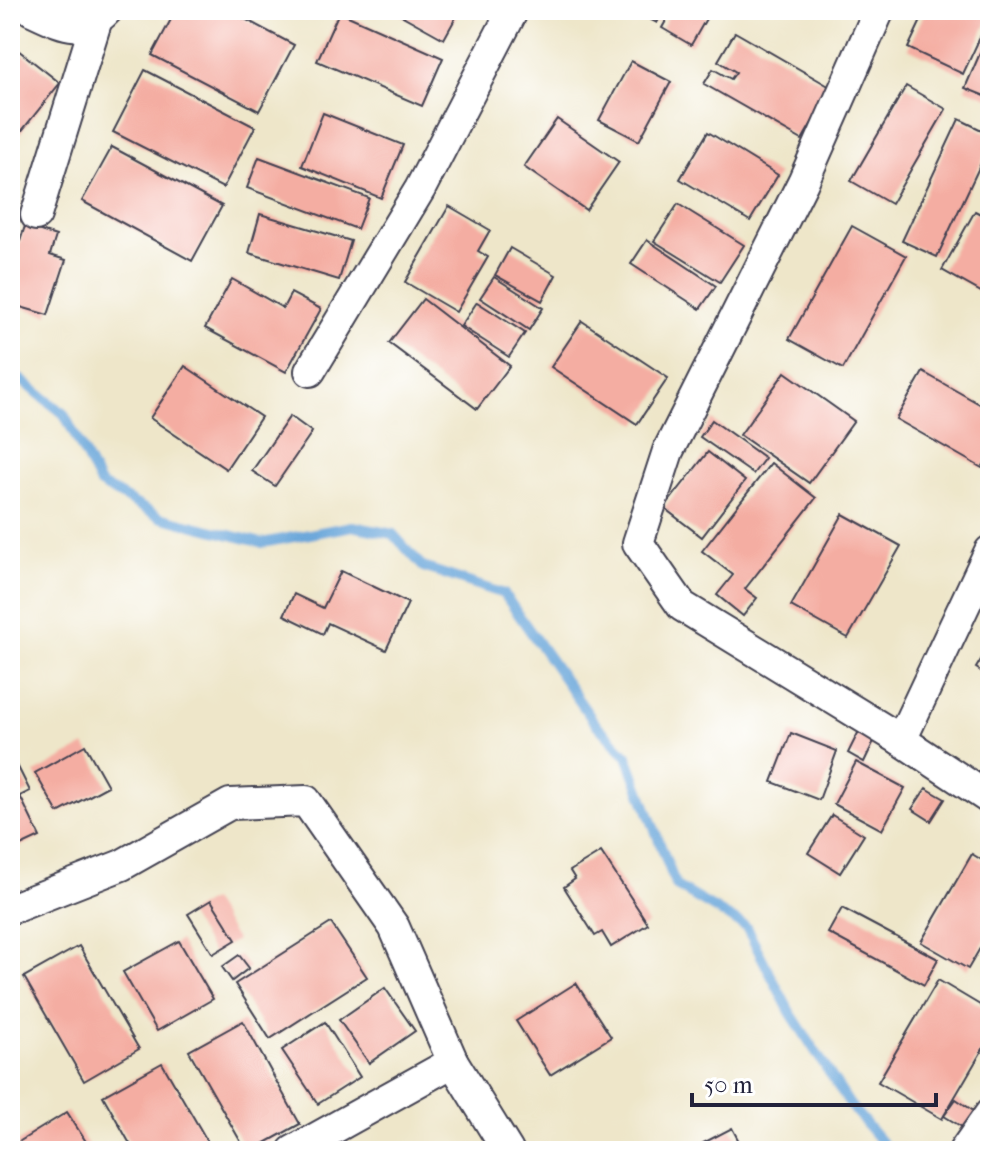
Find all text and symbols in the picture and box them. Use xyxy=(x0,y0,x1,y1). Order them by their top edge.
scale bar xyxy=(692,1057,936,1107)
text: 50 m xyxy=(704,1071,753,1099)

